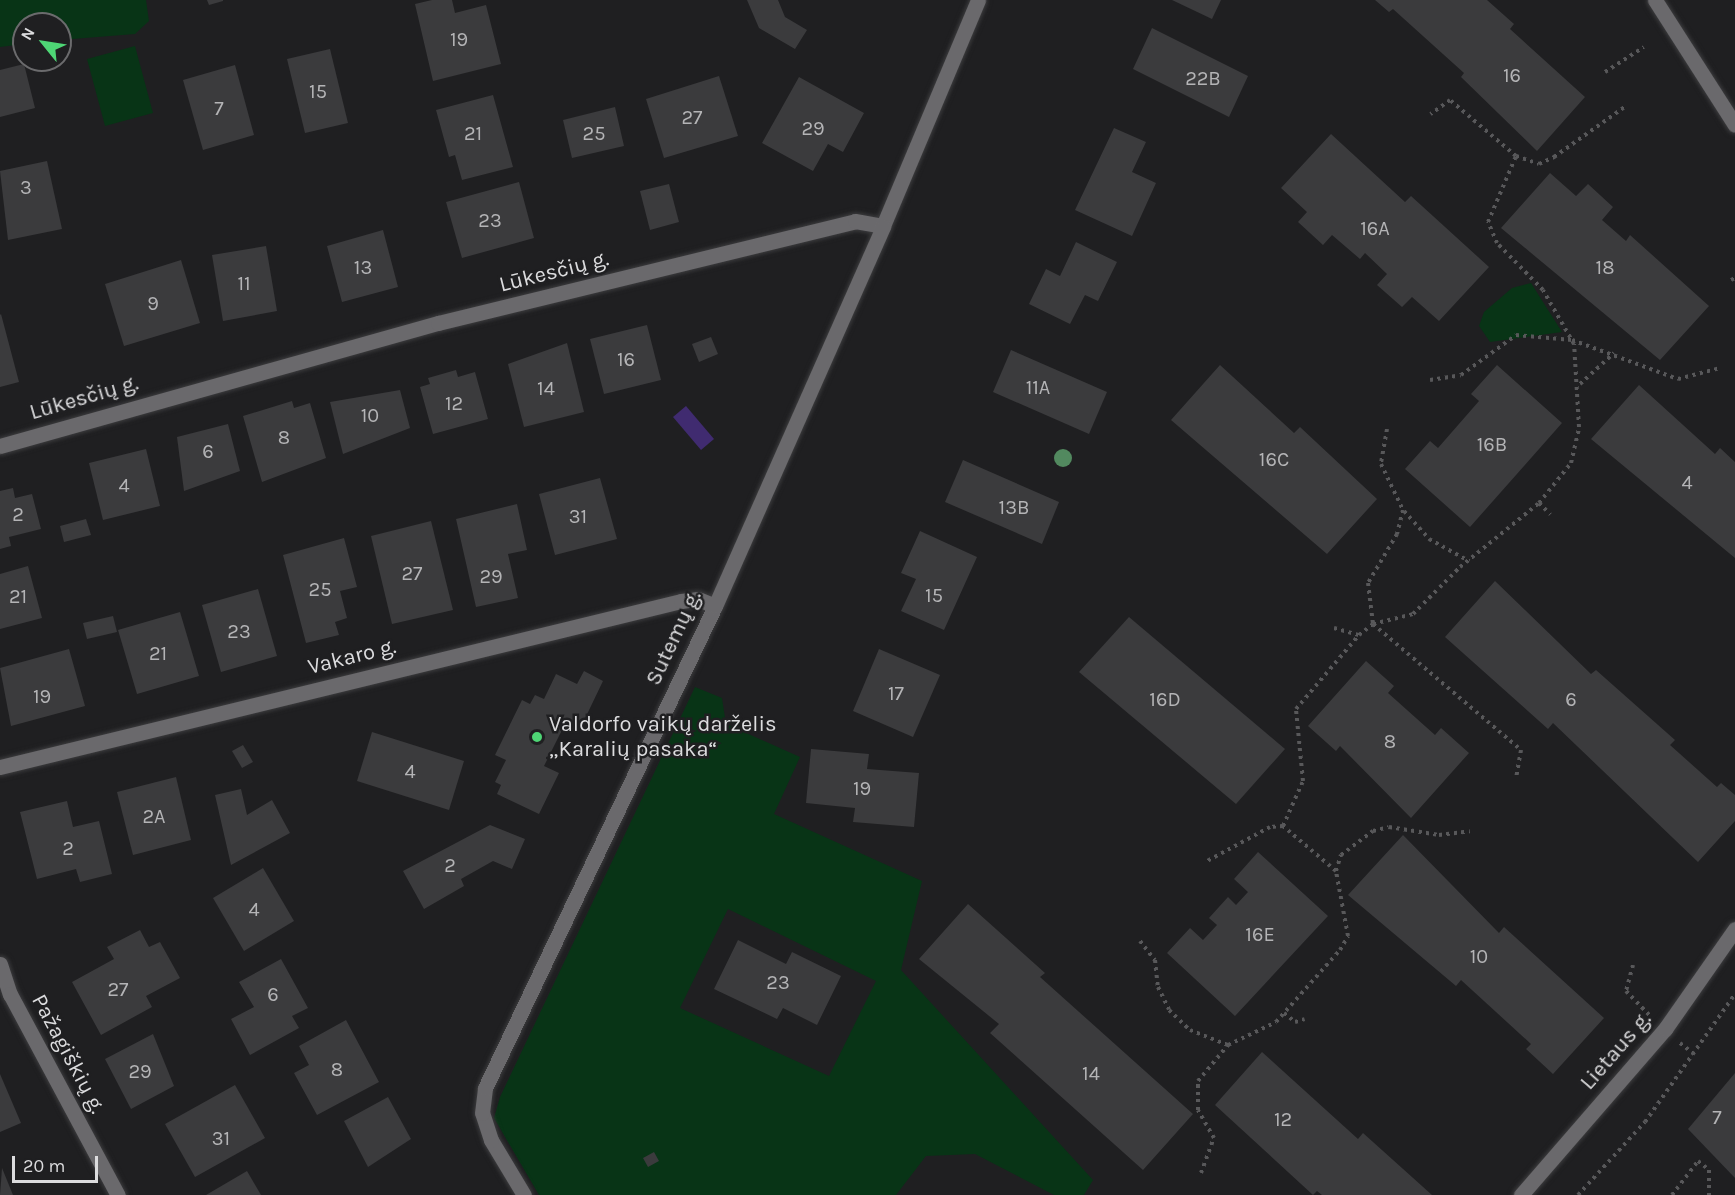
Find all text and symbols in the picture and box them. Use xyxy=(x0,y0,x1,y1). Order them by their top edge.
north arrow xyxy=(12,12,72,72)
text: N xyxy=(17,24,39,43)
house number: 19 xyxy=(450,27,468,51)
house number: 16 xyxy=(1503,63,1521,87)
house number: 22B xyxy=(1185,66,1221,90)
house number: 15 xyxy=(309,79,327,103)
house number: 7 xyxy=(214,96,224,120)
house number: 27 xyxy=(682,105,702,129)
house number: 29 xyxy=(801,116,825,140)
house number: 21 xyxy=(464,121,482,145)
house number: 25 xyxy=(583,121,605,145)
house number: 3 xyxy=(20,175,32,199)
house number: 23 xyxy=(478,208,502,232)
house number: 16A xyxy=(1360,216,1390,240)
street label: Lūkesčių g. xyxy=(497,246,611,298)
house number: 13 xyxy=(354,255,372,279)
house number: 18 xyxy=(1596,255,1614,279)
house number: 11 xyxy=(237,271,251,295)
house number: 9 xyxy=(147,291,159,315)
house number: 16 xyxy=(617,347,635,371)
street label: Lūkesčių g. xyxy=(27,370,141,426)
house number: 11A xyxy=(1026,375,1050,399)
house number: 14 xyxy=(537,376,555,400)
house number: 12 xyxy=(445,391,463,415)
house number: 10 xyxy=(361,403,379,427)
house number: 8 xyxy=(278,425,290,449)
house number: 16B xyxy=(1477,432,1507,456)
house number: 6 xyxy=(202,439,214,463)
house number: 16C xyxy=(1259,447,1289,471)
house number: 4 xyxy=(1681,470,1693,494)
house number: 4 xyxy=(118,473,130,497)
house number: 13B xyxy=(999,495,1029,519)
house number: 2 xyxy=(12,502,24,526)
house number: 31 xyxy=(569,504,587,528)
house number: 27 xyxy=(402,561,422,585)
house number: 29 xyxy=(479,564,503,588)
house number: 25 xyxy=(309,577,331,601)
house number: 15 xyxy=(925,583,943,607)
house number: 21 xyxy=(9,584,27,608)
street label: Sutemų g. xyxy=(641,586,707,690)
house number: 23 xyxy=(227,619,251,643)
street label: Vakaro g. xyxy=(305,633,399,681)
house number: 21 xyxy=(149,641,167,665)
house number: 17 xyxy=(888,681,904,705)
house number: 19 xyxy=(33,684,51,708)
house number: 16D xyxy=(1149,687,1181,711)
house number: 6 xyxy=(1565,687,1577,711)
place label: Valdorfo vaikų darželis „Karalių pasaka“ xyxy=(549,711,777,762)
house number: 8 xyxy=(1384,729,1396,753)
marker: Valdorfo vaikų darželis „Karalių pasaka“ xyxy=(530,730,544,744)
house number: 4 xyxy=(404,759,416,783)
house number: 19 xyxy=(853,776,871,800)
house number: 2A xyxy=(142,804,166,828)
house number: 2 xyxy=(62,836,74,860)
house number: 2 xyxy=(444,853,456,877)
house number: 4 xyxy=(248,897,260,921)
house number: 16E xyxy=(1245,922,1275,946)
house number: 10 xyxy=(1470,944,1488,968)
house number: 23 xyxy=(766,970,790,994)
house number: 27 xyxy=(108,977,128,1001)
house number: 6 xyxy=(267,982,279,1006)
street label: Pažagiškių g. xyxy=(26,990,110,1118)
street label: Lietaus g. xyxy=(1575,1007,1657,1095)
house number: 8 xyxy=(331,1057,343,1081)
house number: 29 xyxy=(128,1059,152,1083)
house number: 14 xyxy=(1082,1061,1100,1085)
house number: 7 xyxy=(1712,1105,1722,1129)
house number: 12 xyxy=(1274,1107,1292,1131)
house number: 31 xyxy=(212,1126,230,1150)
scale bar xyxy=(15,1144,100,1182)
text: 20 m xyxy=(23,1155,65,1177)

